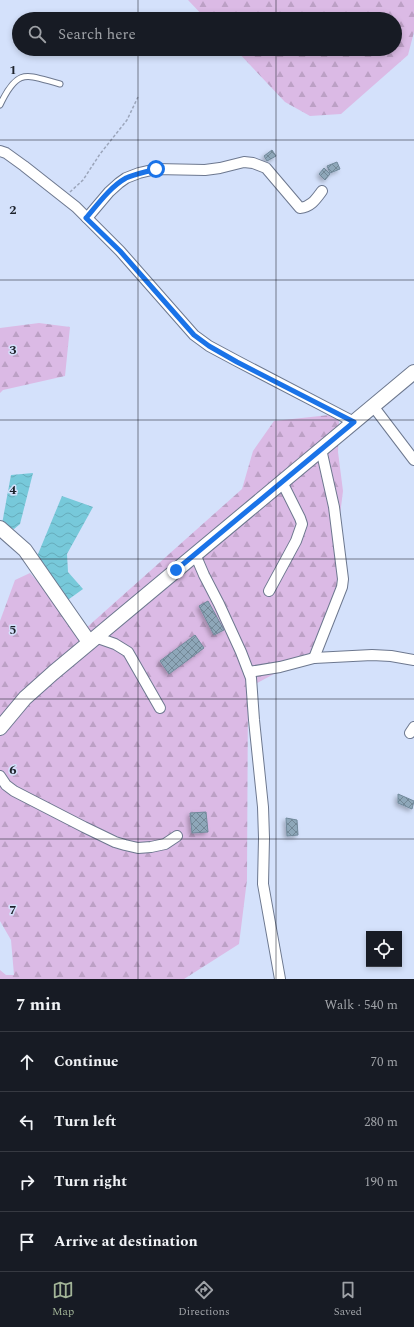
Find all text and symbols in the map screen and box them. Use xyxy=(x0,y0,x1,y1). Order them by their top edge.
search box xyxy=(12,12,402,56)
icon: search xyxy=(26,23,48,45)
text: Search here xyxy=(58,23,136,46)
text: 1 xyxy=(9,60,17,80)
route start xyxy=(147,160,165,178)
text: 2 xyxy=(9,200,17,220)
text: 3 xyxy=(9,340,17,360)
text: 4 xyxy=(9,480,17,500)
route end xyxy=(167,561,185,579)
text: 5 xyxy=(9,620,17,640)
text: 6 xyxy=(9,760,17,780)
text: 7 xyxy=(9,900,17,920)
map controls xyxy=(366,931,402,967)
button: locate xyxy=(366,931,402,967)
text: 7 min xyxy=(16,992,61,1018)
text: Walk · 540 m xyxy=(324,995,398,1015)
text: Continue xyxy=(54,1050,119,1073)
icon: ahead xyxy=(16,1051,38,1073)
text: 70 m xyxy=(371,1052,398,1072)
text: Turn left xyxy=(54,1110,116,1133)
icon: left xyxy=(16,1111,38,1133)
text: 280 m xyxy=(364,1112,398,1132)
text: Turn right xyxy=(54,1170,127,1193)
icon: right xyxy=(16,1171,38,1193)
text: 190 m xyxy=(364,1172,398,1192)
text: Arrive at destination xyxy=(54,1230,198,1253)
icon: arrive xyxy=(16,1231,38,1253)
tab: Map xyxy=(52,1279,74,1320)
tab: Directions xyxy=(178,1279,230,1320)
tab: Saved xyxy=(334,1279,362,1320)

